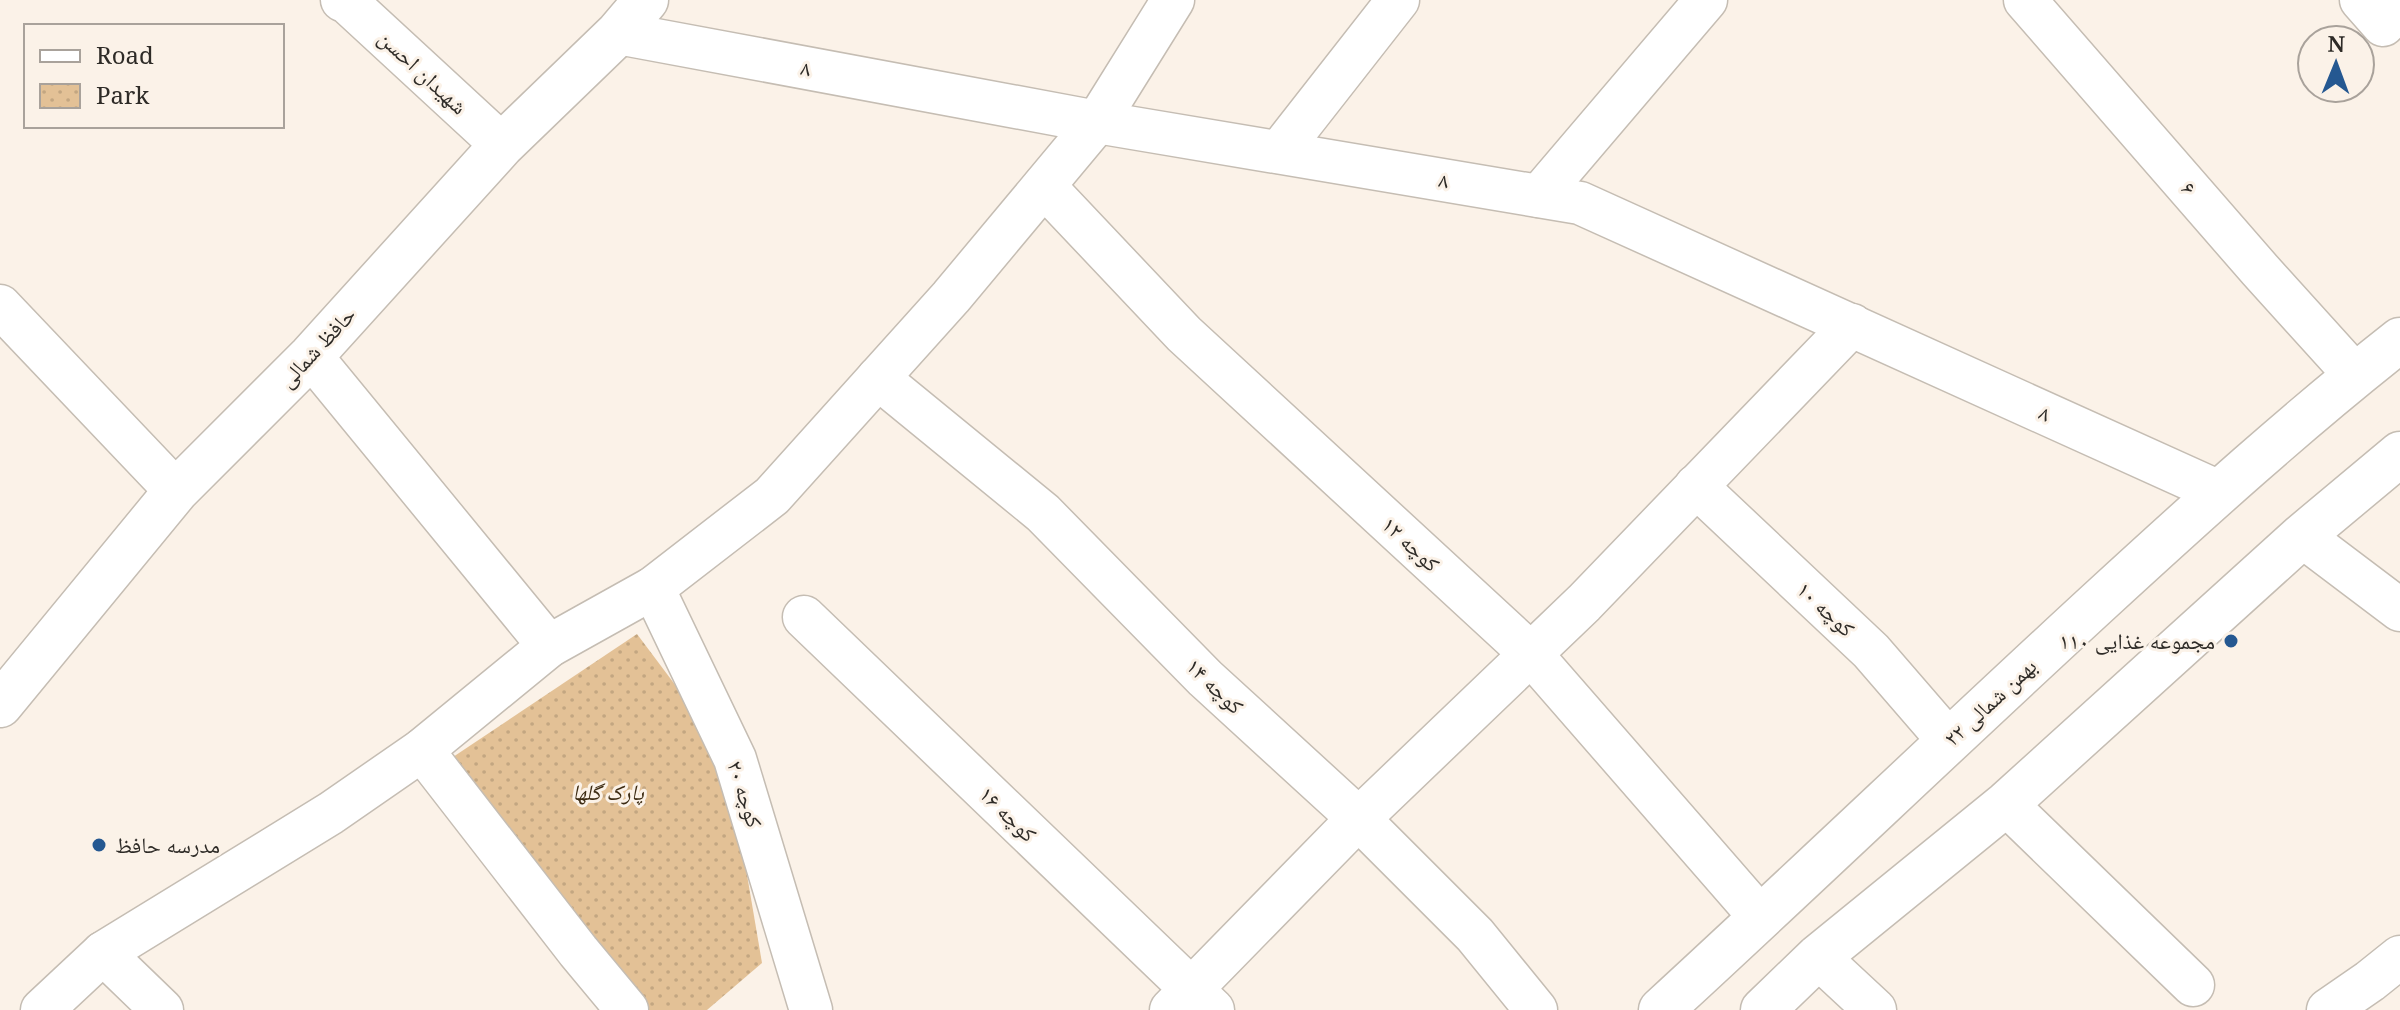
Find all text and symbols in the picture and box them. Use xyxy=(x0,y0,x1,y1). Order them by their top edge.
street label: شهیدان احسن xyxy=(373,22,475,120)
legend xyxy=(24,24,284,128)
north arrow xyxy=(2296,24,2376,104)
text: N xyxy=(2327,28,2345,58)
text: Road xyxy=(96,38,154,71)
street label: ۸ xyxy=(799,51,814,83)
text: Park xyxy=(96,78,150,111)
street label: ۸ xyxy=(1437,163,1452,195)
street label: ۶ xyxy=(2175,174,2204,201)
street label: حافظ شمالی xyxy=(271,299,362,393)
street label: ۸ xyxy=(2035,396,2056,428)
street label: کوچه ۱۲ xyxy=(1376,509,1447,578)
street label: کوچه ۱۰ xyxy=(1791,574,1862,643)
place label: مجموعه غذایی ۱۱۰ xyxy=(2059,625,2215,655)
marker: مجموعه غذایی ۱۱۰ xyxy=(2222,632,2240,650)
street label: کوچه ۱۴ xyxy=(1181,651,1251,720)
street label: ۲۲ بهمن شمالی xyxy=(1936,651,2042,752)
street label: کوچه ۲۰ xyxy=(721,756,771,831)
park label: پارک گلها xyxy=(572,776,644,806)
street label: کوچه ۱۶ xyxy=(974,779,1044,848)
place label: مدرسه حافظ xyxy=(115,829,220,859)
marker: مدرسه حافظ xyxy=(90,836,108,854)

